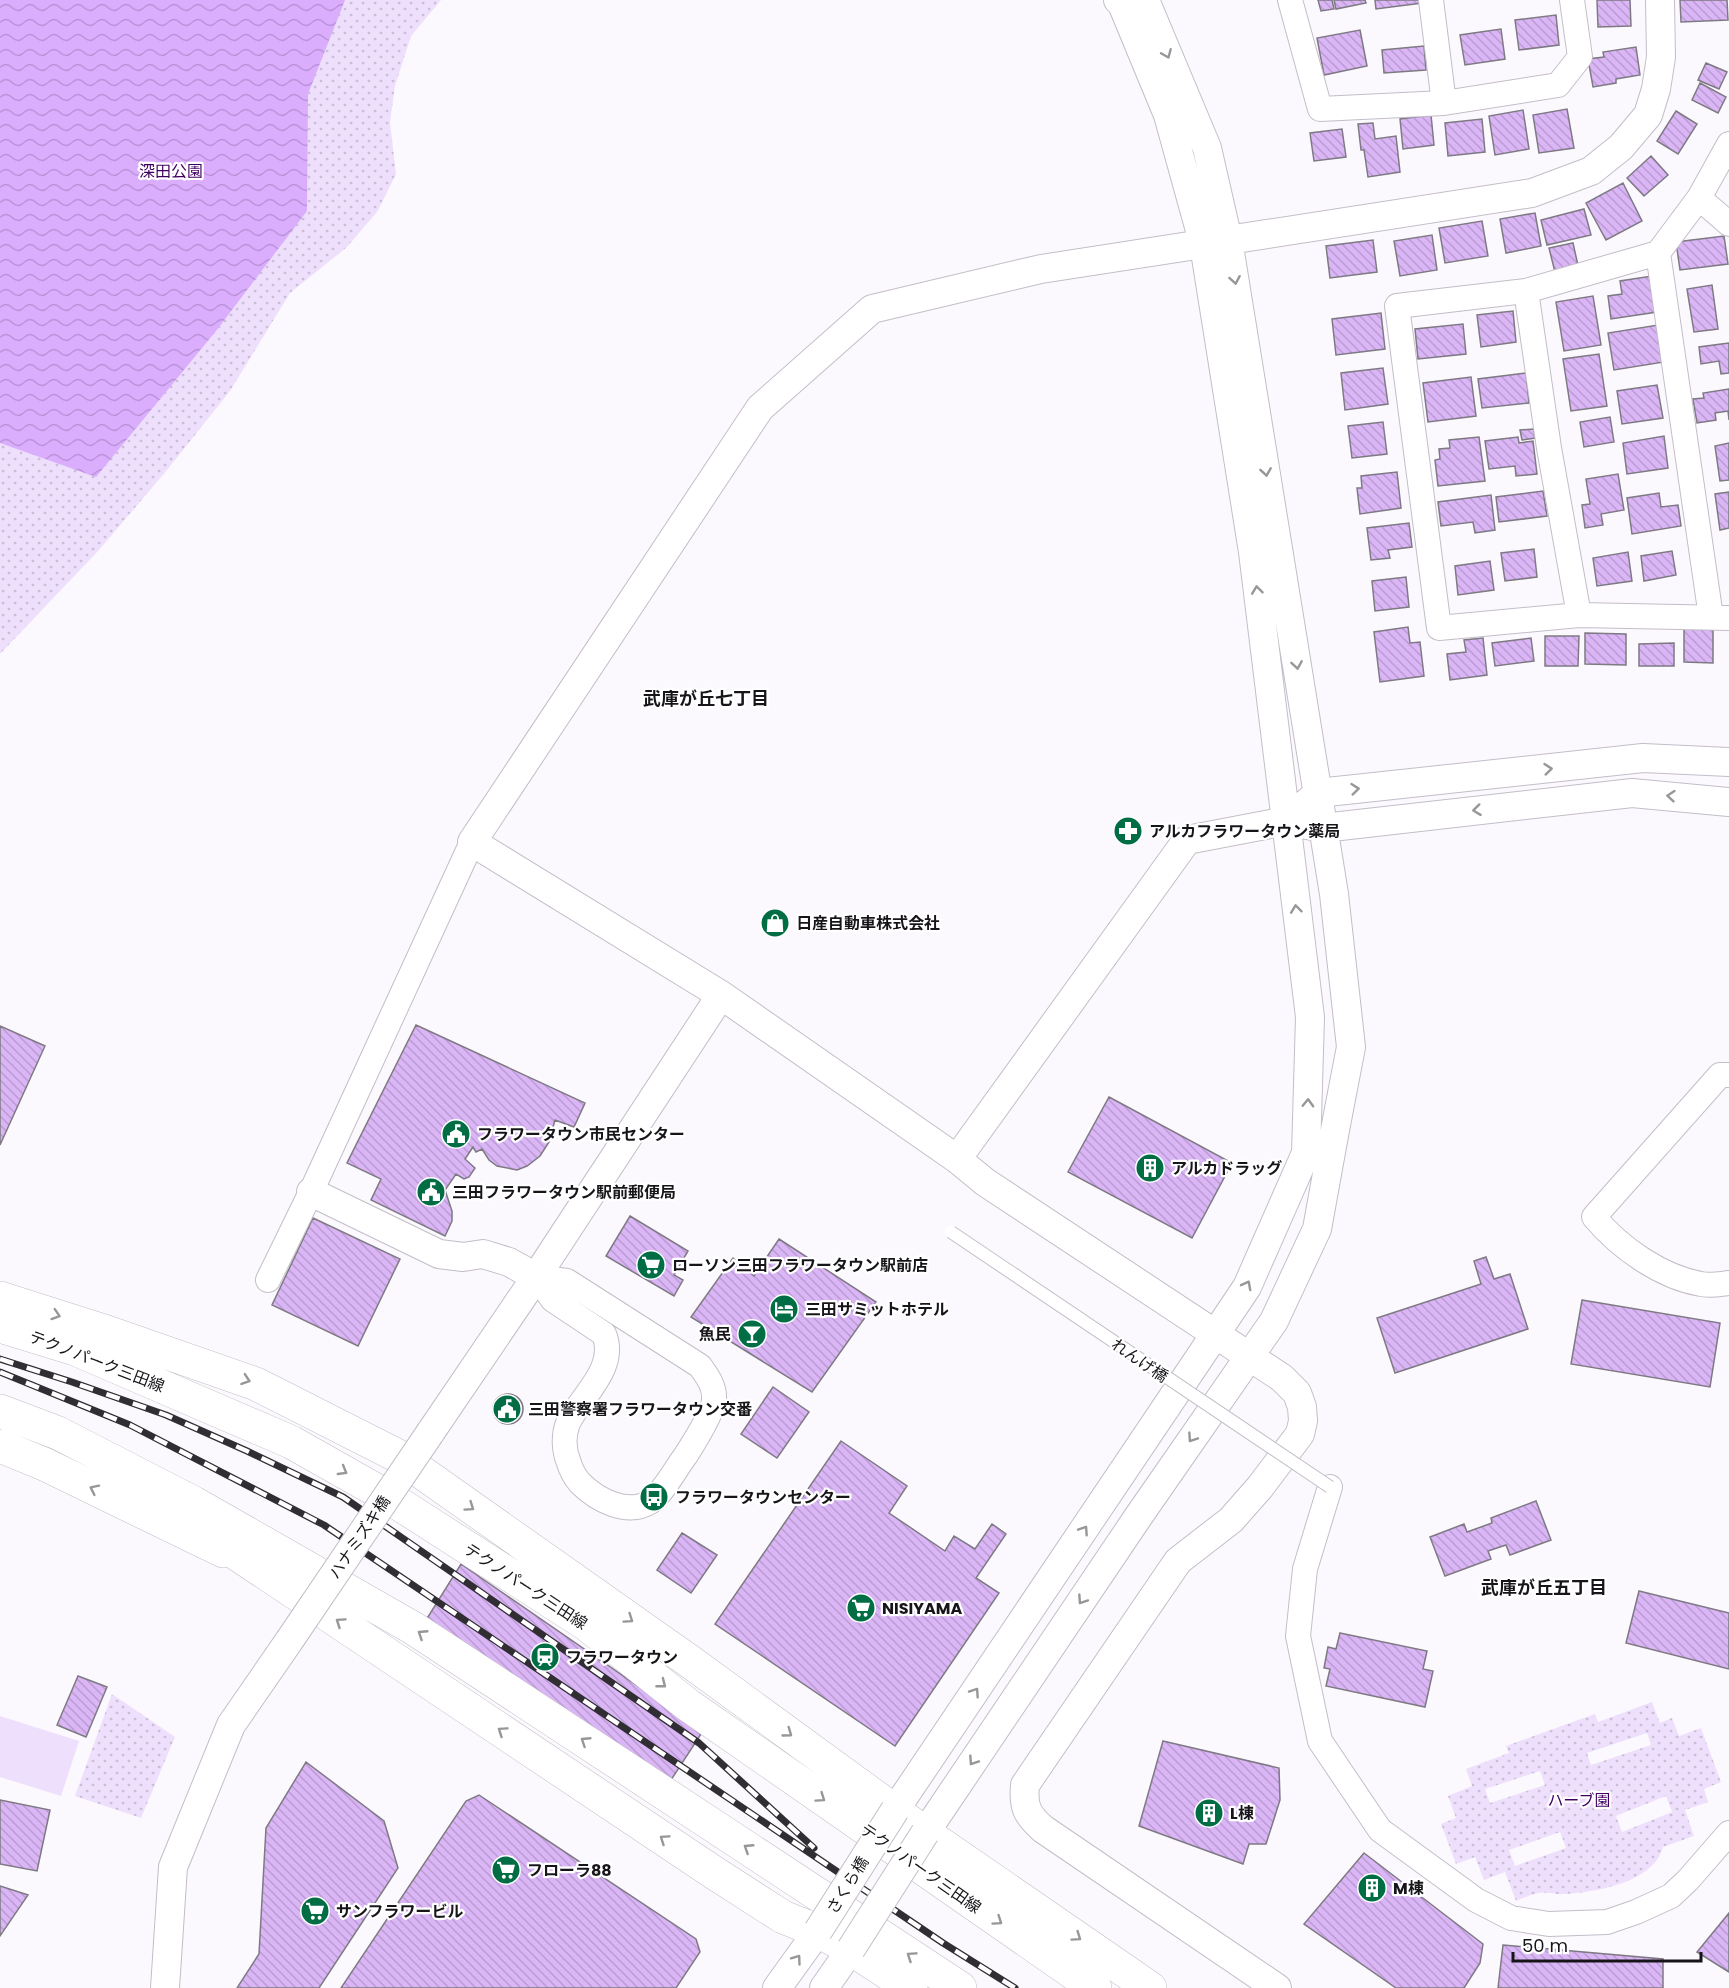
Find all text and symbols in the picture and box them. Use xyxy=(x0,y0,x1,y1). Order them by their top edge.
one-way arrow xyxy=(1160,48,1172,59)
park label: 深田公園 xyxy=(139,160,203,183)
one-way arrow xyxy=(1228,275,1241,285)
one-way arrow xyxy=(1260,468,1272,477)
one-way arrow xyxy=(1252,585,1264,595)
one-way arrow xyxy=(1290,660,1303,670)
district label: 武庫が丘七丁目 xyxy=(643,686,769,711)
one-way arrow xyxy=(1544,763,1553,775)
one-way arrow xyxy=(1350,783,1359,796)
one-way arrow xyxy=(1666,790,1675,803)
one-way arrow xyxy=(1472,804,1481,816)
pharmacy icon: アルカフラワータウン薬局 xyxy=(1112,815,1144,847)
place label: アルカフラワータウン薬局 xyxy=(1149,820,1340,843)
one-way arrow xyxy=(1291,904,1303,913)
shop icon: 日産自動車株式会社 xyxy=(759,907,791,939)
place label: 日産自動車株式会社 xyxy=(796,912,940,935)
one-way arrow xyxy=(1301,1098,1314,1107)
public building icon: フラワータウン市民センター xyxy=(440,1118,472,1150)
place label: フラワータウン市民センター xyxy=(477,1123,685,1146)
building icon: アルカドラッグ xyxy=(1134,1152,1166,1184)
place label: アルカドラッグ xyxy=(1171,1157,1282,1180)
public building icon: 三田フラワータウン駅前郵便局 xyxy=(415,1176,447,1208)
place label: 三田フラワータウン駅前郵便局 xyxy=(452,1181,676,1204)
supermarket icon: ローソン三田フラワータウン駅前店 xyxy=(635,1249,667,1281)
place label: ローソン三田フラワータウン駅前店 xyxy=(672,1254,928,1277)
one-way arrow xyxy=(1240,1280,1252,1291)
hotel icon: 三田サミットホテル xyxy=(768,1293,800,1325)
place label: 三田サミットホテル xyxy=(805,1298,949,1321)
one-way arrow xyxy=(50,1308,61,1321)
bar icon: 魚民 xyxy=(736,1318,768,1350)
place label: 魚民 xyxy=(699,1323,731,1346)
street label: テクノパーク三田線 xyxy=(26,1325,168,1398)
street label: れんげ橋 xyxy=(1107,1333,1173,1388)
one-way arrow xyxy=(240,1373,251,1386)
public building icon: 三田警察署フラワータウン交番 xyxy=(491,1393,523,1425)
place label: 三田警察署フラワータウン交番 xyxy=(528,1398,752,1421)
one-way arrow xyxy=(1188,1432,1199,1443)
one-way arrow xyxy=(337,1464,347,1476)
bus stop icon: フラワータウンセンター xyxy=(638,1481,670,1513)
one-way arrow xyxy=(89,1484,100,1496)
place label: フラワータウンセンター xyxy=(675,1486,851,1509)
street label: ハナミズキ橋 xyxy=(323,1491,396,1584)
one-way arrow xyxy=(463,1500,474,1511)
one-way arrow xyxy=(1077,1526,1088,1537)
street label: テクノパーク三田線 xyxy=(459,1538,592,1635)
district label: 武庫が丘五丁目 xyxy=(1481,1575,1607,1600)
supermarket icon: NISIYAMA xyxy=(845,1592,877,1624)
one-way arrow xyxy=(1078,1593,1089,1604)
place label: NISIYAMA xyxy=(882,1597,963,1620)
one-way arrow xyxy=(623,1612,634,1623)
one-way arrow xyxy=(336,1618,347,1629)
one-way arrow xyxy=(418,1630,429,1641)
station icon: フラワータウン xyxy=(529,1641,561,1673)
place label: フラワータウン xyxy=(566,1646,678,1669)
one-way arrow xyxy=(655,1677,666,1688)
one-way arrow xyxy=(967,1687,978,1698)
one-way arrow xyxy=(781,1725,792,1736)
one-way arrow xyxy=(498,1726,508,1738)
one-way arrow xyxy=(581,1737,591,1749)
one-way arrow xyxy=(969,1755,980,1766)
park label: ハーブ園 xyxy=(1547,1789,1611,1812)
one-way arrow xyxy=(814,1791,825,1802)
building icon: L棟 xyxy=(1193,1797,1225,1829)
place label: L棟 xyxy=(1230,1802,1254,1825)
street label: テクノパーク三田線 xyxy=(856,1818,986,1919)
one-way arrow xyxy=(660,1835,671,1846)
one-way arrow xyxy=(744,1844,754,1856)
street label: さくら橋 xyxy=(821,1852,874,1919)
supermarket icon: フローラ88 xyxy=(490,1854,522,1886)
place label: フローラ88 xyxy=(527,1859,612,1882)
building icon: M棟 xyxy=(1356,1872,1388,1904)
place label: M棟 xyxy=(1393,1877,1424,1900)
supermarket icon: サンフラワービル xyxy=(299,1895,331,1927)
place label: サンフラワービル xyxy=(336,1900,464,1923)
one-way arrow xyxy=(991,1914,1002,1925)
scale bar xyxy=(1513,1925,1700,1963)
one-way arrow xyxy=(1070,1930,1081,1941)
text: 50 m xyxy=(1522,1933,1568,1958)
one-way arrow xyxy=(907,1951,917,1963)
one-way arrow xyxy=(790,1955,801,1966)

